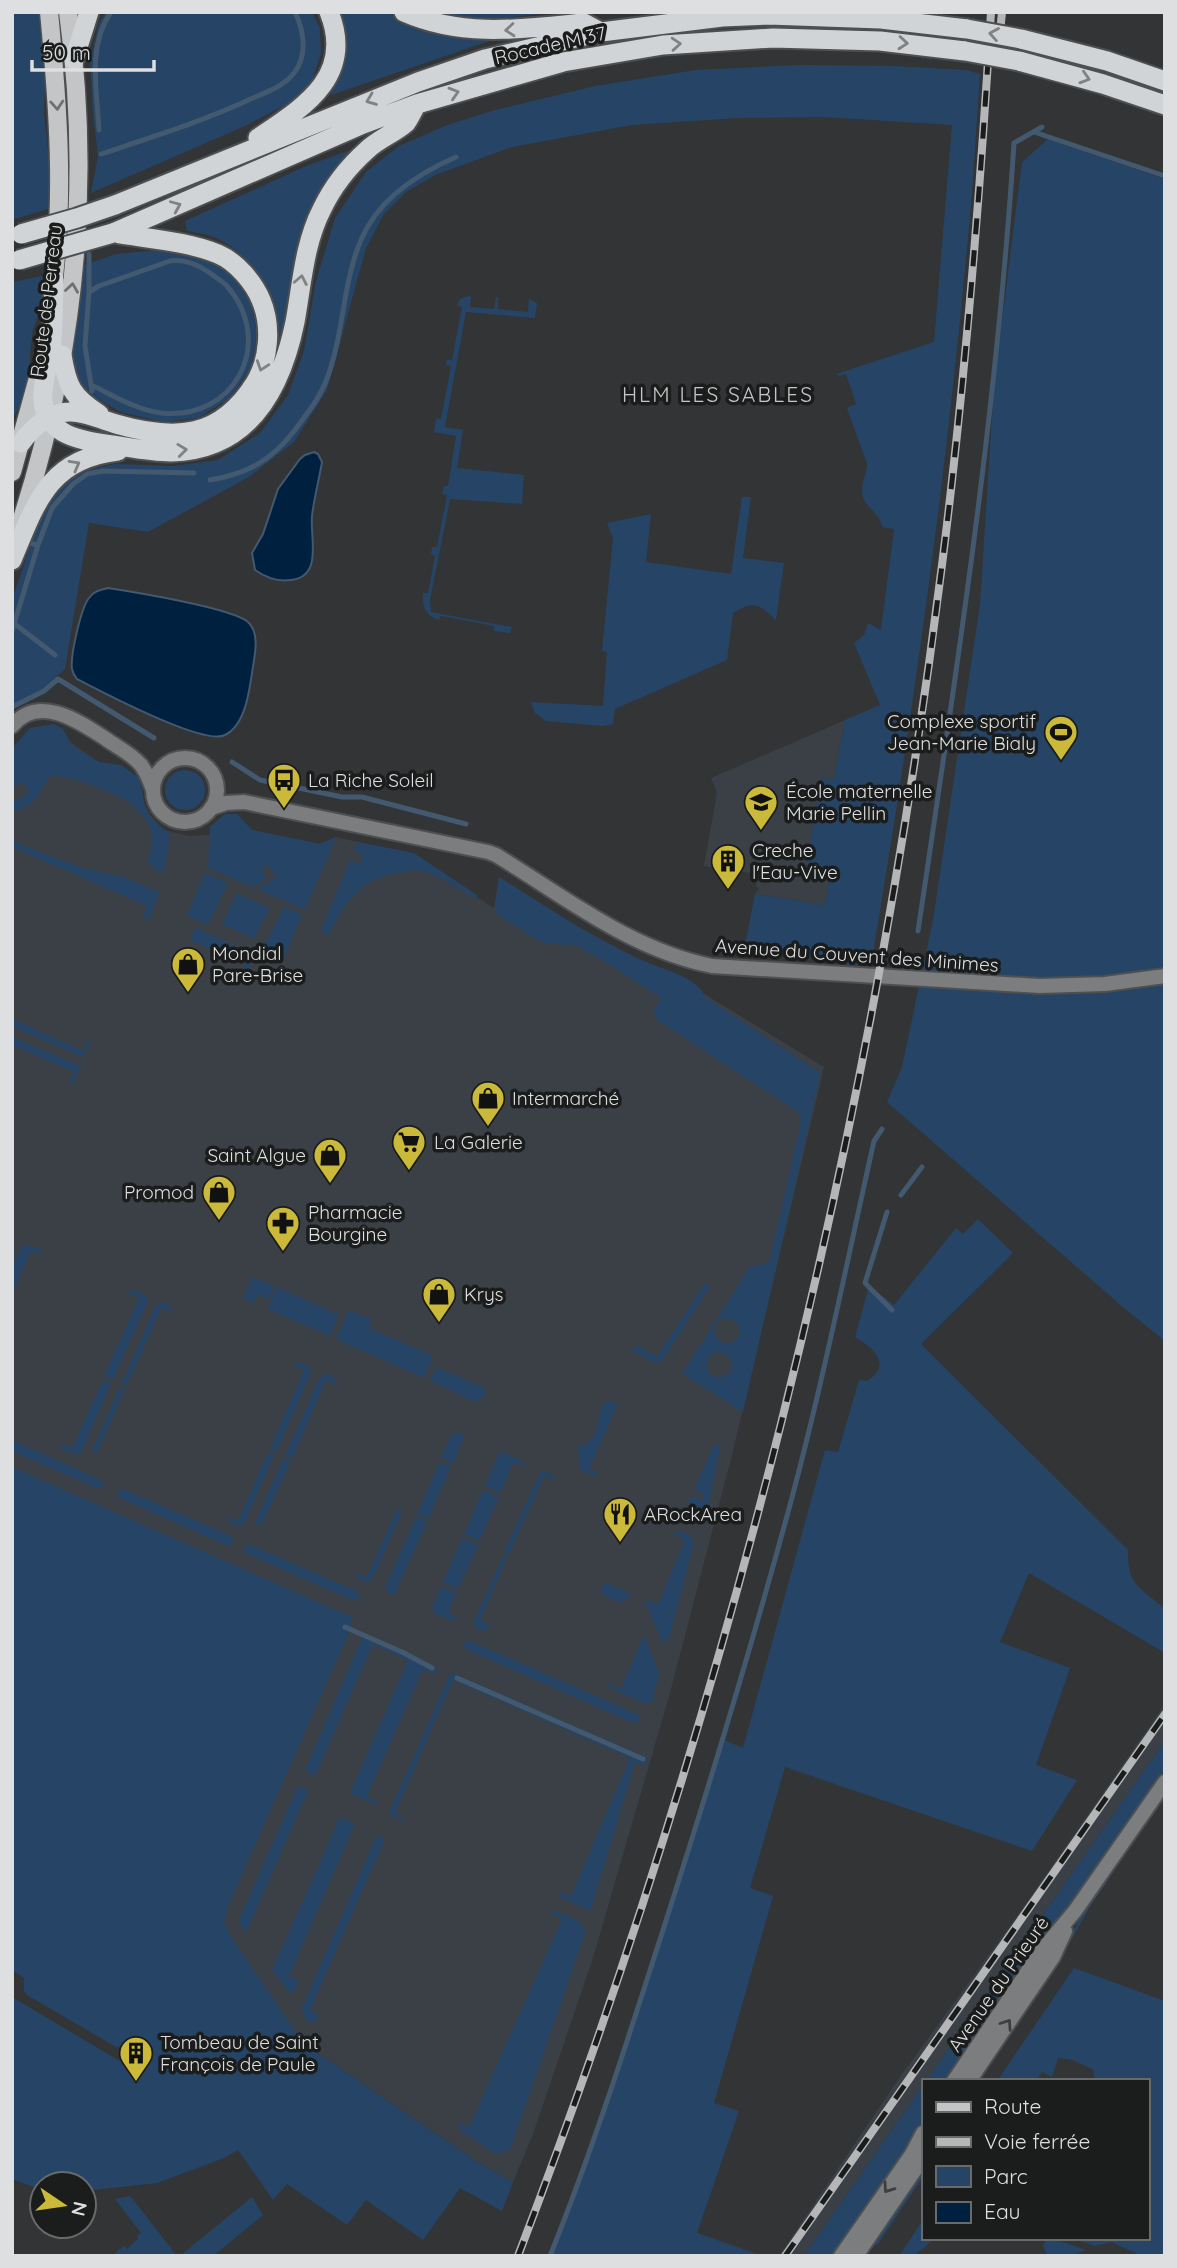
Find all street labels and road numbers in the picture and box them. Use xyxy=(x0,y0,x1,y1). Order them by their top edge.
street label: Rocade M 37 xyxy=(492,20,608,69)
street label: Route de Perreau xyxy=(25,223,67,379)
street label: Avenue du Couvent des Minimes xyxy=(714,933,1000,977)
street label: Avenue du Prieuré xyxy=(942,1912,1054,2056)

